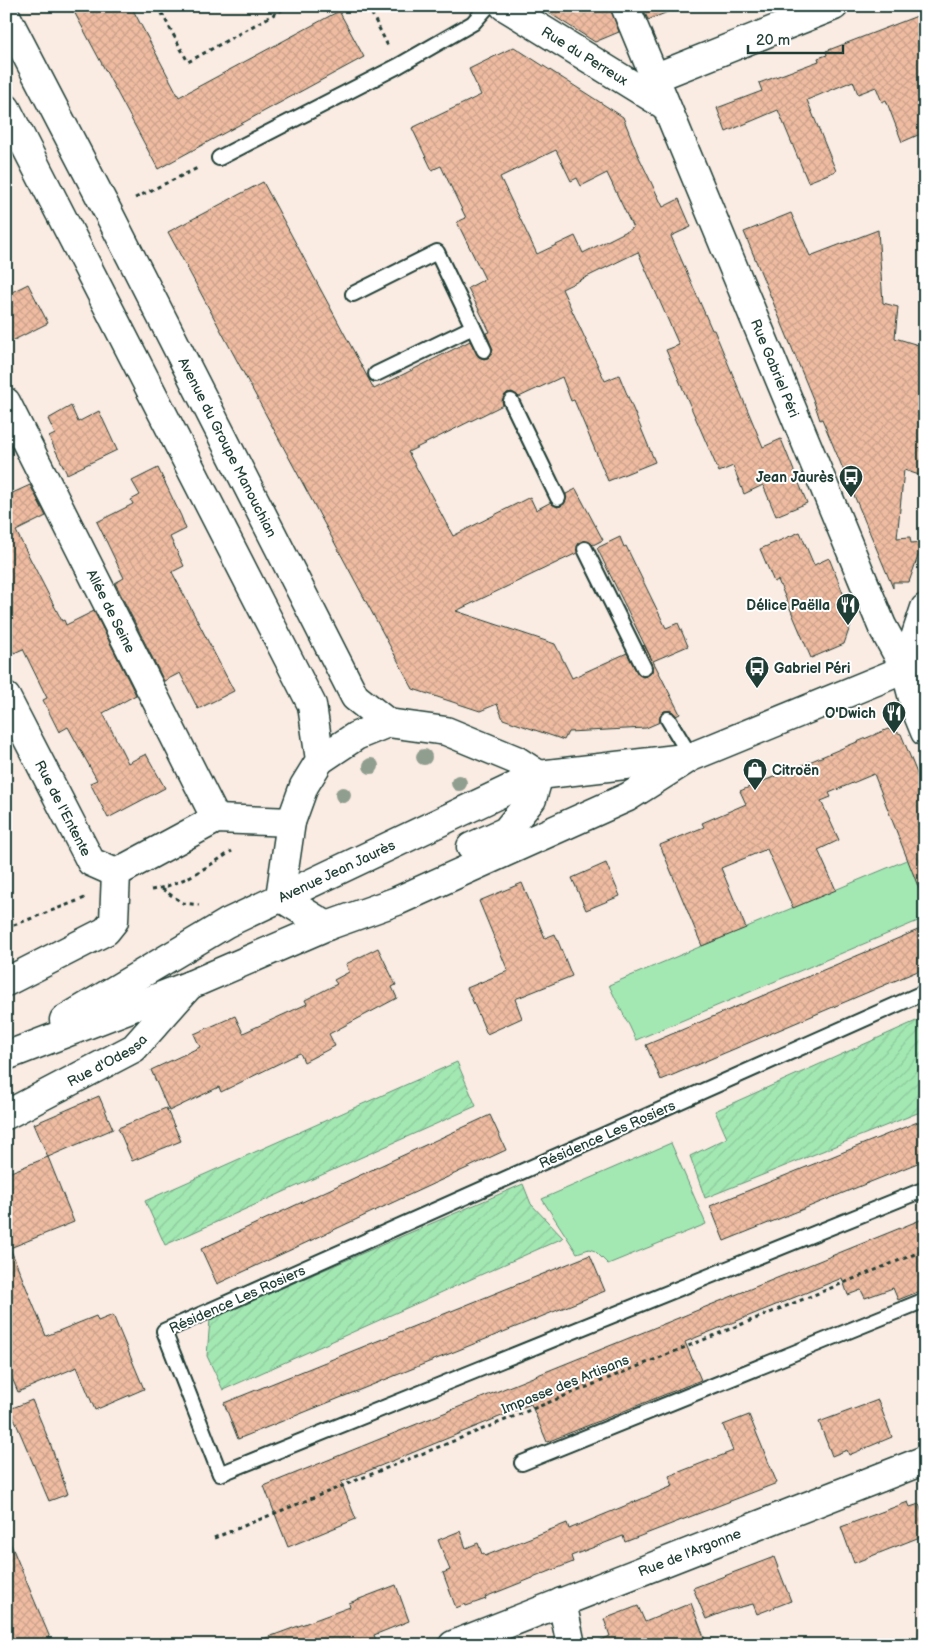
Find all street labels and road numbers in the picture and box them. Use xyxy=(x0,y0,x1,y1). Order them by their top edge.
street label: Rue du Perreux xyxy=(538,23,631,90)
street label: Rue Gabriel Péri xyxy=(747,317,803,420)
street label: Avenue du Groupe Manouchian xyxy=(175,355,280,540)
street label: Allée de Seine xyxy=(83,567,139,656)
street label: Rue de l'Entente xyxy=(31,757,95,859)
street label: Avenue Jean Jaurès xyxy=(276,836,398,906)
street label: Rue d'Odessa xyxy=(64,1031,151,1090)
street label: Résidence Les Rosiers xyxy=(536,1097,678,1172)
street label: Résidence Les Rosiers xyxy=(166,1262,308,1337)
street label: Impasse des Artisans xyxy=(499,1351,631,1418)
street label: Rue de l'Argonne xyxy=(636,1525,743,1581)

